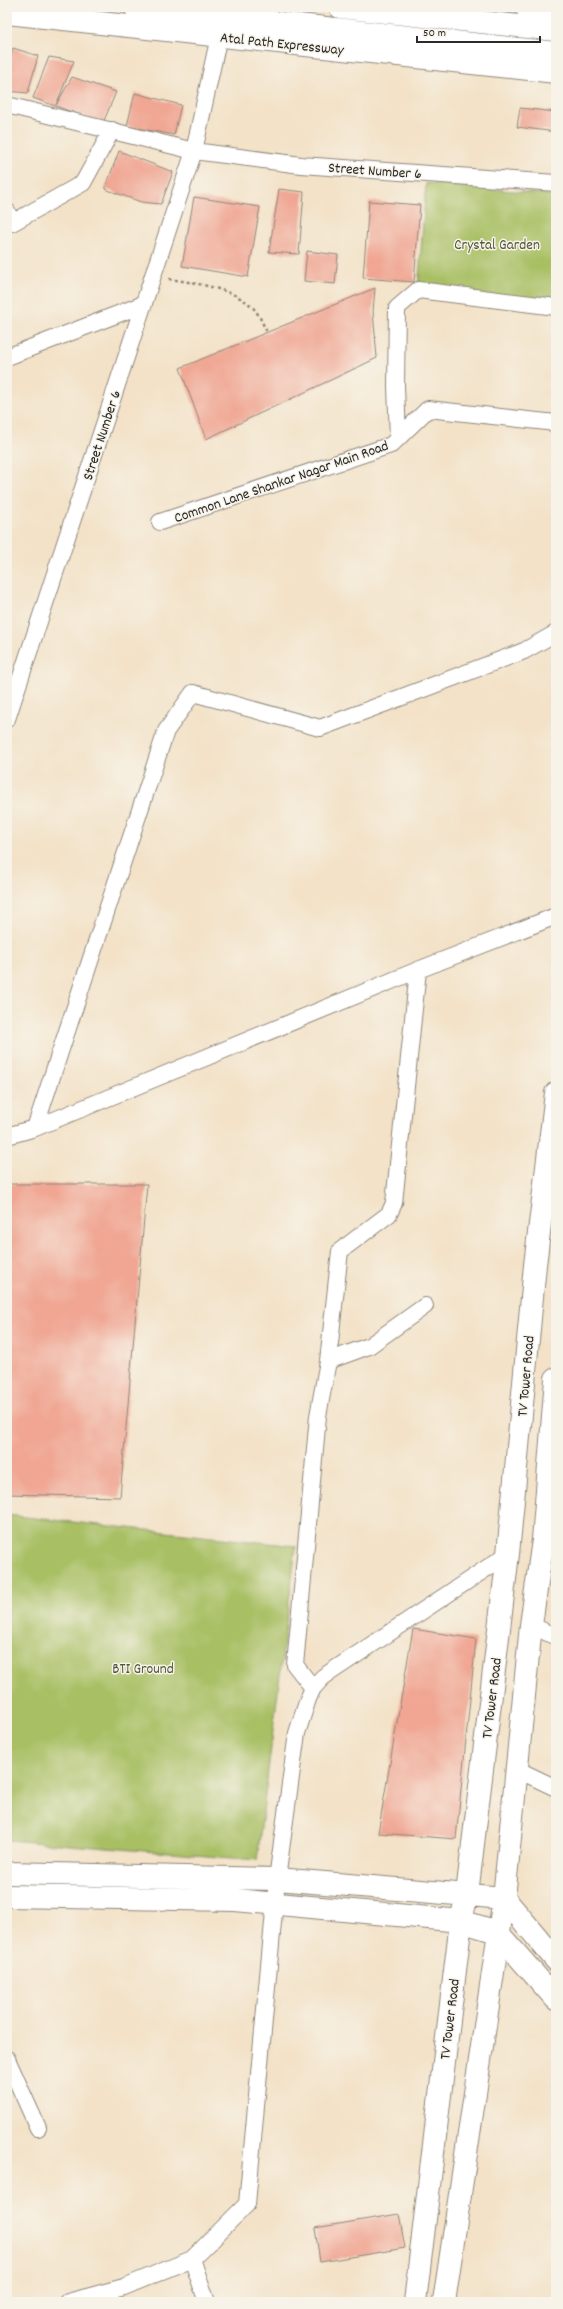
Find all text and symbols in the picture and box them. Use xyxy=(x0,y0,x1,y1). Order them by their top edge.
scale bar xyxy=(417,18,540,44)
text: 50 m xyxy=(423,25,446,42)
street label: Atal Path Expressway xyxy=(219,28,346,63)
street label: Street Number 6 xyxy=(327,158,422,186)
park label: Crystal Garden xyxy=(454,235,540,257)
street label: Street Number 6 xyxy=(78,388,128,483)
street label: Common Lane Shankar Nagar Main Road xyxy=(171,436,392,530)
street label: TV Tower Road xyxy=(512,1335,541,1418)
street label: TV Tower Road xyxy=(477,1657,509,1740)
park label: BTI Ground xyxy=(112,1659,174,1681)
street label: TV Tower Road xyxy=(435,1978,467,2061)

